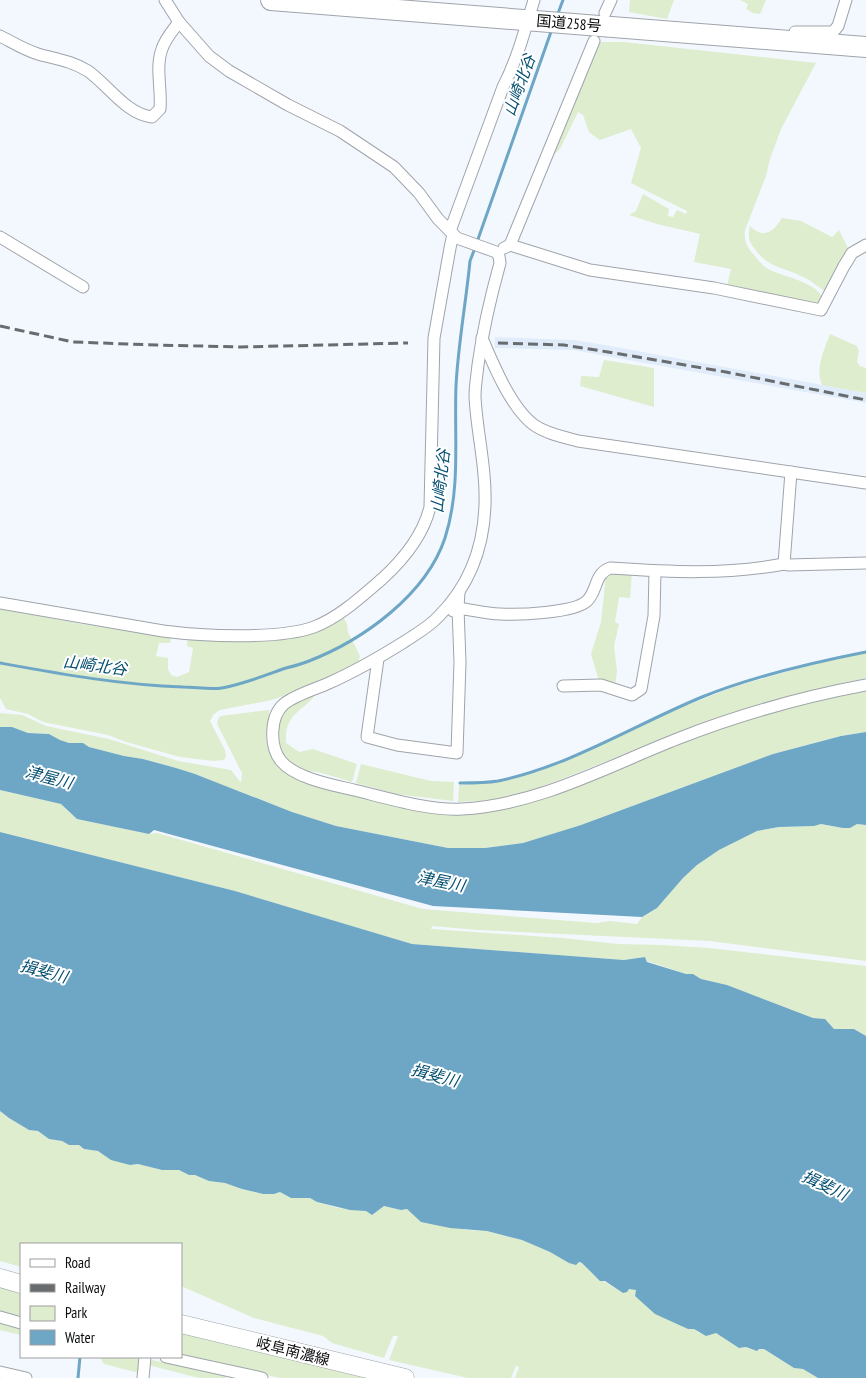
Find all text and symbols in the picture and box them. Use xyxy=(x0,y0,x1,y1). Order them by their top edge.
street label: 国道258号 xyxy=(536,11,602,35)
water label: 山崎北谷 xyxy=(499,50,540,118)
water label: 山崎北谷 xyxy=(427,446,453,514)
water label: 山崎北谷 xyxy=(62,651,130,679)
water label: 津屋川 xyxy=(23,761,77,793)
water label: 津屋川 xyxy=(416,867,468,896)
water label: 揖斐川 xyxy=(18,955,72,987)
water label: 揖斐川 xyxy=(409,1059,463,1091)
water label: 揖斐川 xyxy=(799,1166,853,1205)
legend xyxy=(20,1243,182,1358)
text: Road xyxy=(65,1253,91,1272)
text: Railway xyxy=(65,1278,106,1297)
text: Park xyxy=(65,1303,87,1322)
text: Water xyxy=(65,1328,96,1347)
street label: 岐阜南濃線 xyxy=(254,1333,332,1369)

